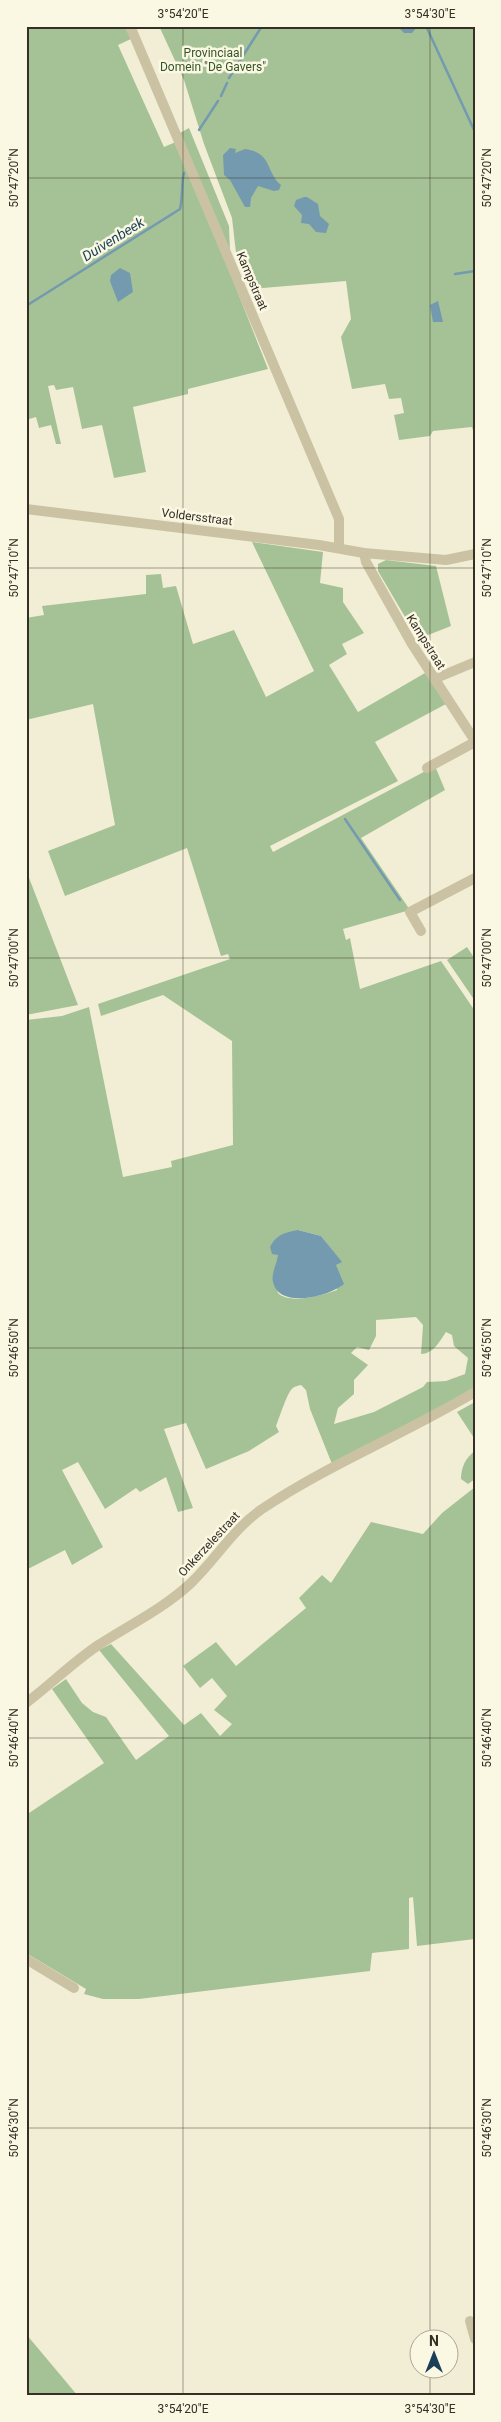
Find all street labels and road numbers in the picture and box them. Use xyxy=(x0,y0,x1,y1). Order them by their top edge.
street label: Kampstraat xyxy=(233,250,271,312)
street label: Voldersstraat xyxy=(161,506,233,528)
street label: Kampstraat xyxy=(404,612,448,672)
street label: Onkerzelestraat xyxy=(175,1509,243,1579)

